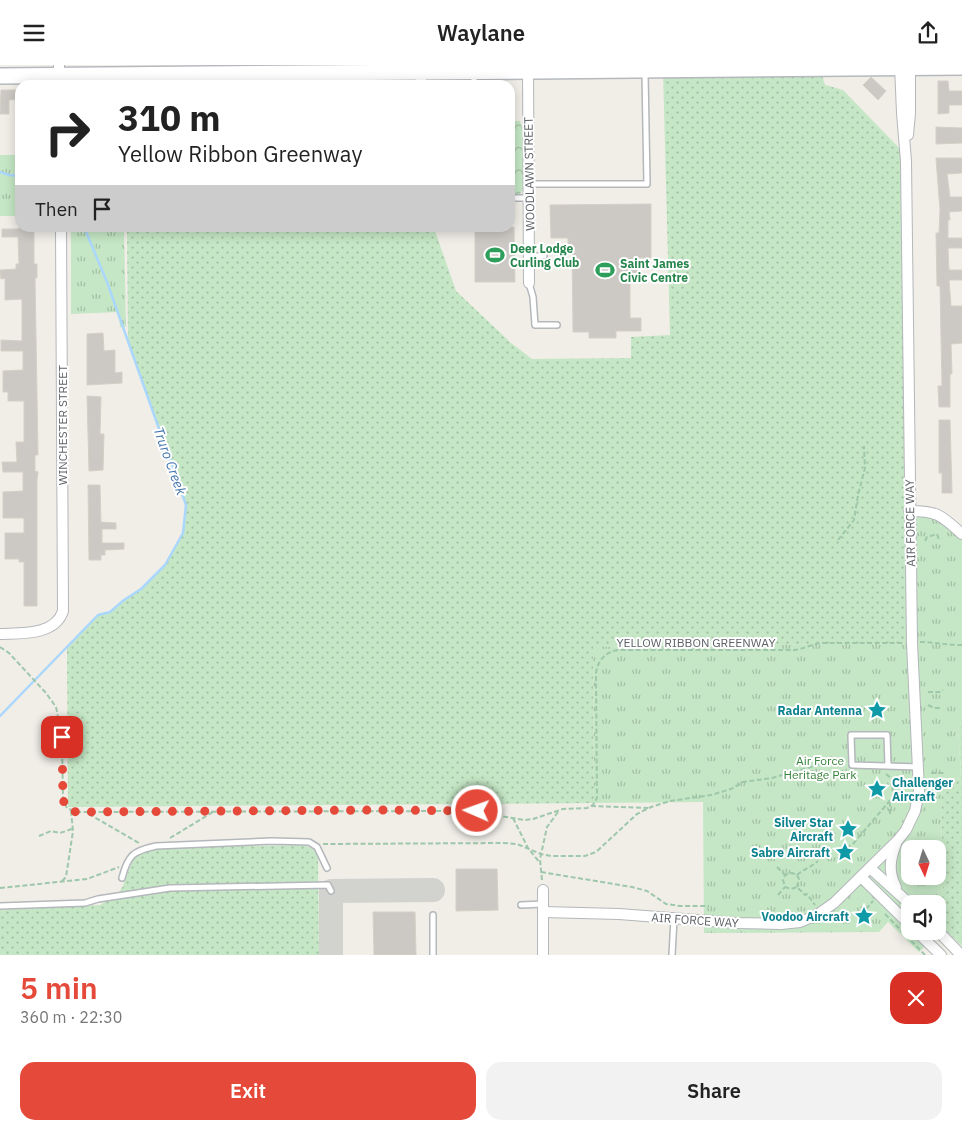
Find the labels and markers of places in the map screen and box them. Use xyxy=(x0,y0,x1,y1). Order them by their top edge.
place label: Deer Lodge Curling Club xyxy=(510,241,579,270)
sports icon: Deer Lodge Curling Club xyxy=(484,244,506,266)
place label: Saint James Civic Centre xyxy=(620,256,689,285)
sports icon: Saint James Civic Centre xyxy=(594,259,616,281)
place icon: Radar Antenna xyxy=(866,699,888,721)
place label: Radar Antenna xyxy=(778,703,862,718)
pin xyxy=(41,716,83,758)
place label: Challenger Aircraft xyxy=(892,775,953,804)
place icon: Challenger Aircraft xyxy=(866,778,888,800)
place label: Silver Star Aircraft xyxy=(774,815,833,844)
place icon: Silver Star Aircraft xyxy=(837,818,859,840)
place icon: Sabre Aircraft xyxy=(834,841,856,863)
place label: Sabre Aircraft xyxy=(751,845,830,860)
place icon: Voodoo Aircraft xyxy=(853,905,875,927)
place label: Voodoo Aircraft xyxy=(761,909,849,924)

